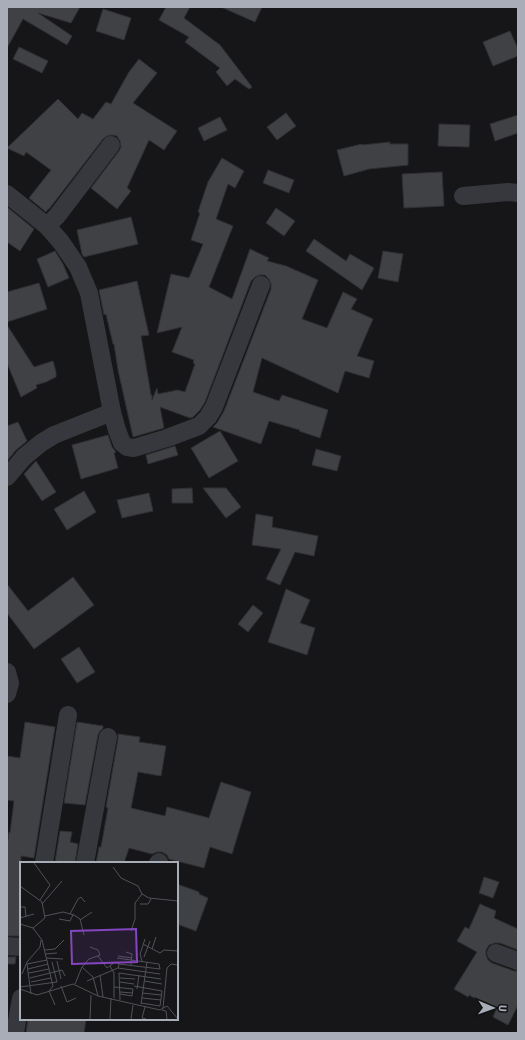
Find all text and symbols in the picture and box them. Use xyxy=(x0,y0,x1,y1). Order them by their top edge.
inset map xyxy=(20,862,178,1020)
north arrow xyxy=(473,988,513,1028)
text: U xyxy=(497,1005,509,1012)

